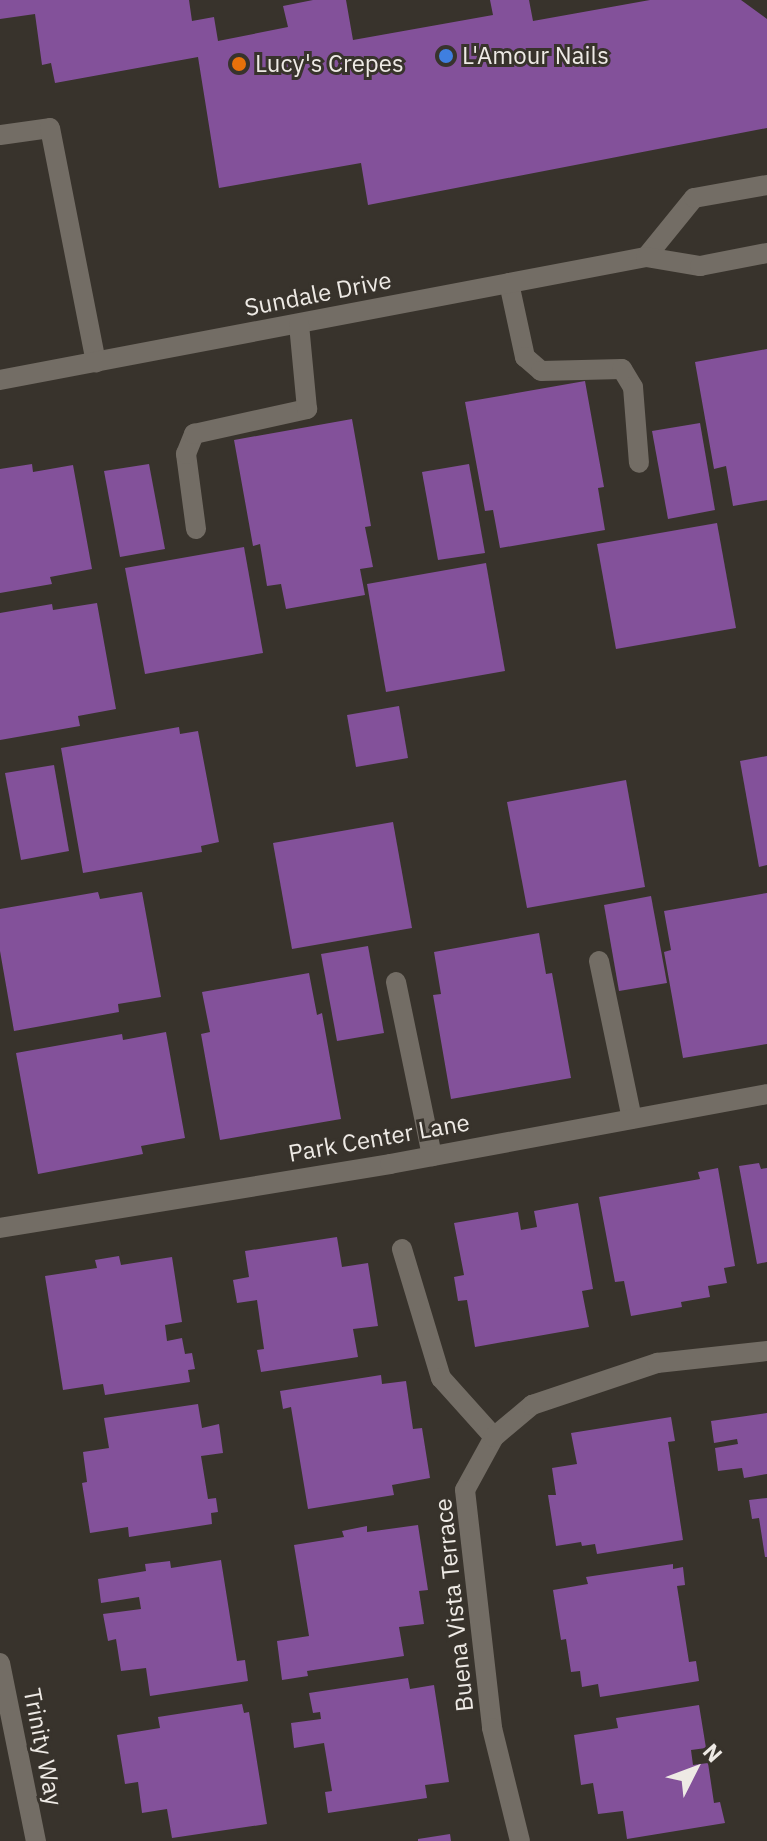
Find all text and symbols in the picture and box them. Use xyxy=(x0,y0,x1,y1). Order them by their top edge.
place label: L'Amour Nails xyxy=(462,42,609,70)
marker: L'Amour Nails xyxy=(437,47,455,65)
place label: Lucy's Crepes xyxy=(255,50,404,78)
marker: Lucy's Crepes xyxy=(230,55,248,73)
street label: Sundale Drive xyxy=(242,266,394,322)
street label: Park Center Lane xyxy=(286,1108,472,1168)
street label: Buena Vista Terrace xyxy=(428,1497,480,1713)
street label: Trinity Way xyxy=(18,1686,68,1808)
north arrow xyxy=(655,1729,735,1809)
text: N xyxy=(697,1737,729,1768)

